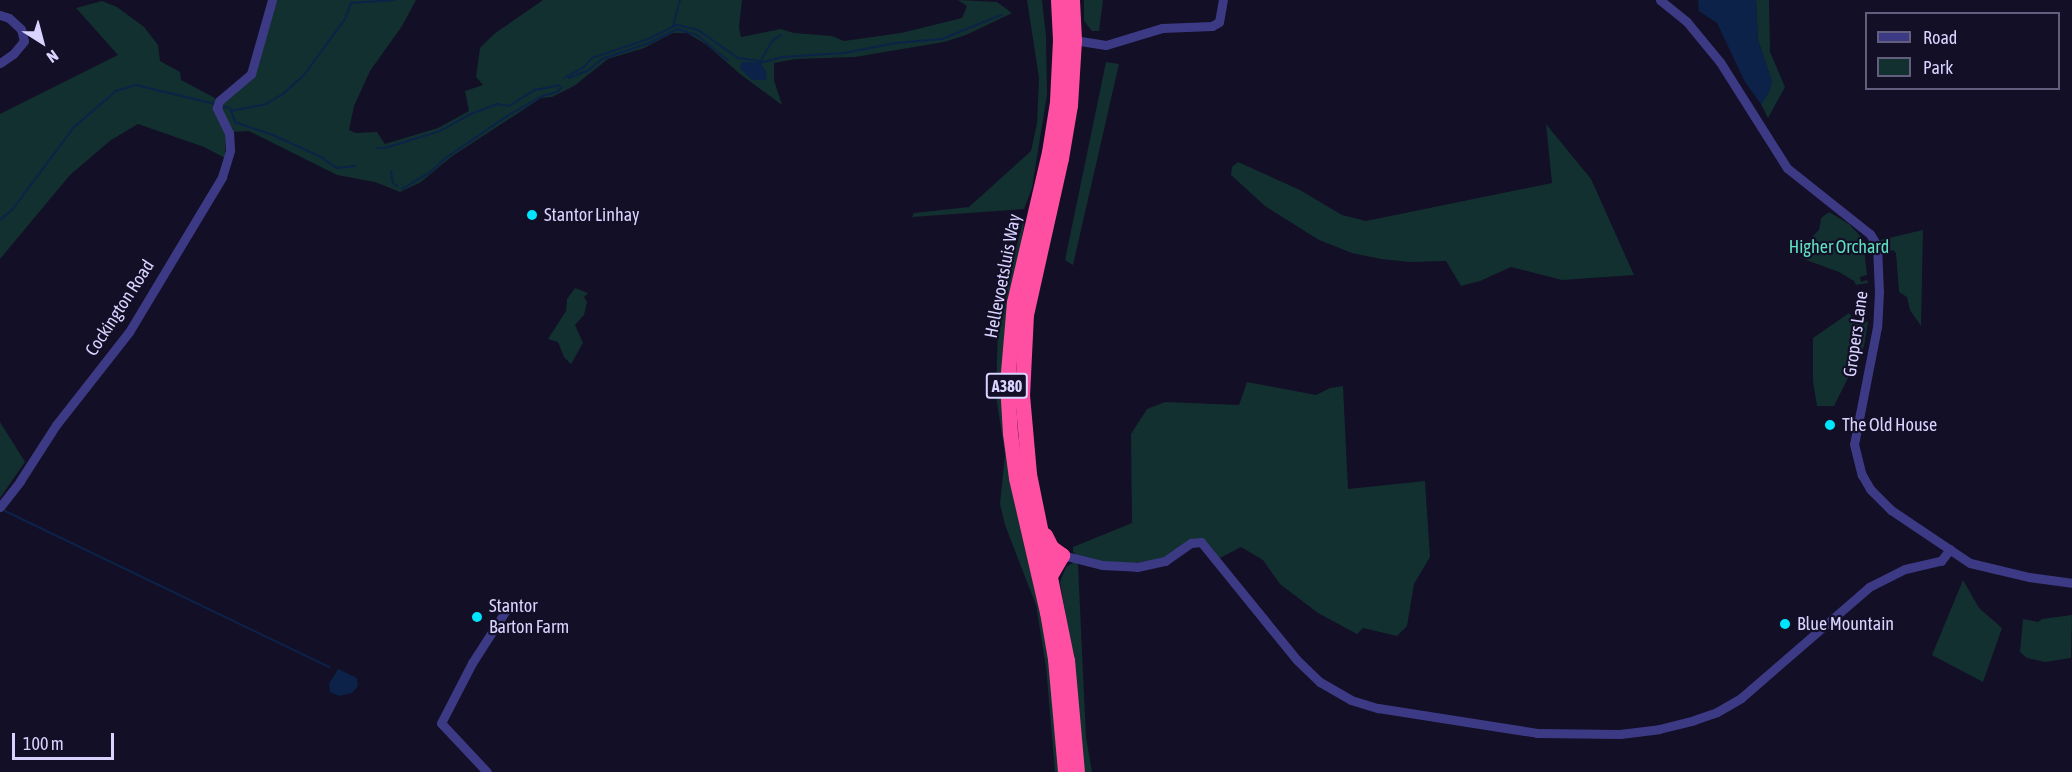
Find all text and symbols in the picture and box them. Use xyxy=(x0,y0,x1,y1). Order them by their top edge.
north arrow xyxy=(12,12,72,72)
legend xyxy=(1865,12,2060,90)
text: Road xyxy=(1923,27,1957,48)
text: N xyxy=(43,46,62,67)
text: Park xyxy=(1923,57,1953,78)
place label: Stantor Linhay xyxy=(544,204,639,226)
marker: Stantor Linhay xyxy=(525,208,539,222)
street label: Hellevoetsluis Way xyxy=(980,212,1026,340)
park label: Higher Orchard xyxy=(1789,236,1889,258)
street label: Cockington Road xyxy=(81,256,159,360)
street label: Gropers Lane xyxy=(1839,290,1873,378)
road number: A380 xyxy=(984,373,1030,399)
place label: The Old House xyxy=(1842,414,1937,436)
marker: The Old House xyxy=(1823,418,1837,432)
place label: Stantor Barton Farm xyxy=(489,596,569,638)
marker: Stantor Barton Farm xyxy=(470,610,484,624)
place label: Blue Mountain xyxy=(1797,613,1894,635)
marker: Blue Mountain xyxy=(1778,617,1792,631)
scale bar xyxy=(15,721,117,759)
text: 100 m xyxy=(23,733,64,754)

